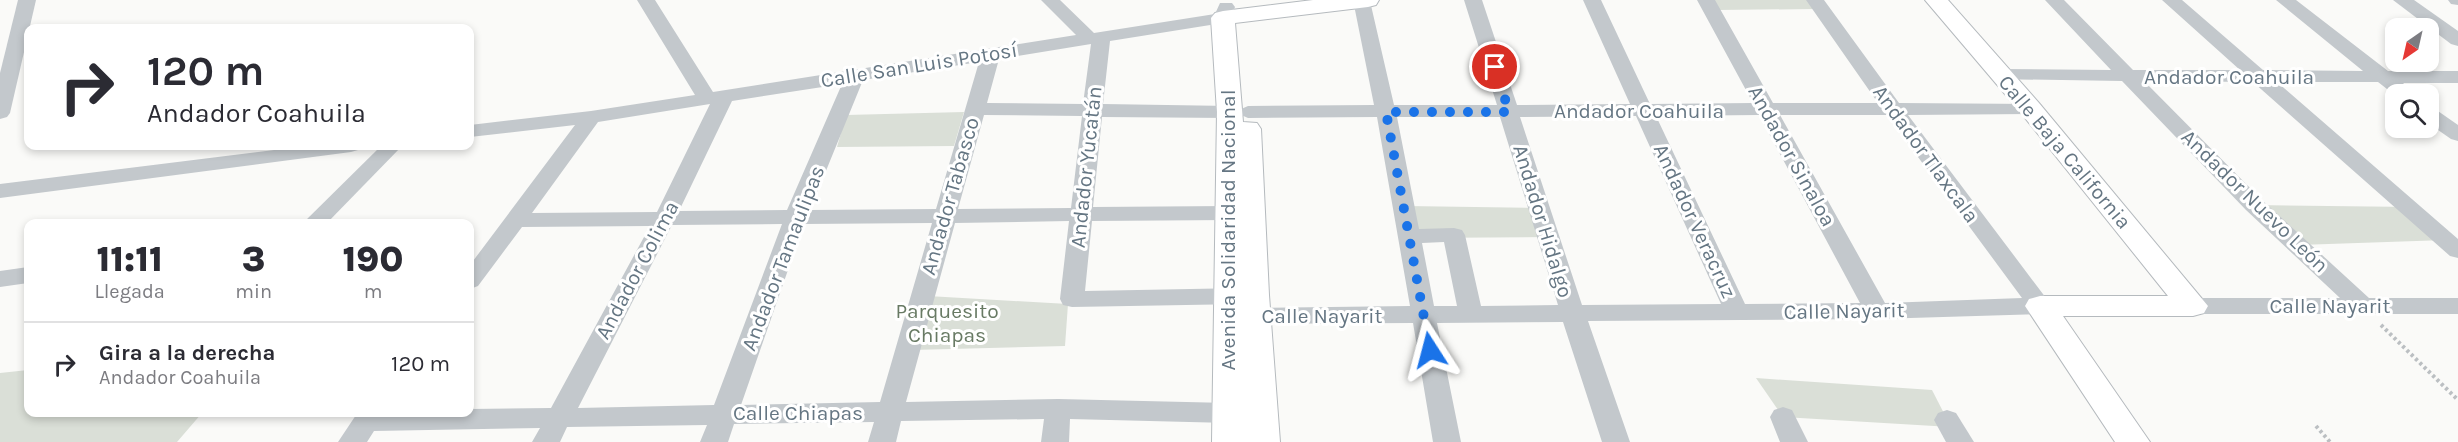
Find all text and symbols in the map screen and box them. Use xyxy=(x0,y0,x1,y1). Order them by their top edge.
north arrow xyxy=(2385,18,2439,72)
map controls xyxy=(2385,18,2439,138)
street label: Calle San Luis Potosí xyxy=(819,38,1020,92)
pin xyxy=(1469,41,1520,92)
text: 120 m xyxy=(147,46,264,96)
icon: right xyxy=(48,48,126,126)
icon: arrive xyxy=(1478,50,1511,83)
street label: Andador Coahuila xyxy=(2144,65,2314,89)
street label: Calle Baja California xyxy=(1994,70,2136,234)
street label: Andador Sinaloa xyxy=(1743,81,1841,231)
street label: Andador Tlaxcala xyxy=(1868,81,1984,227)
button: search xyxy=(2385,84,2439,138)
street label: Andador Yucatán xyxy=(1066,85,1106,249)
street label: Avenida Solidaridad Nacional xyxy=(1216,89,1240,371)
text: Andador Coahuila xyxy=(147,97,366,129)
street label: Andador Coahuila xyxy=(1554,99,1724,123)
street label: Andador Tabasco xyxy=(916,114,984,278)
street label: Andador Nuevo León xyxy=(2177,125,2333,277)
street label: Andador Veracruz xyxy=(1649,140,1741,302)
street label: Andador Hidalgo xyxy=(1508,142,1578,300)
street label: Andador Tamaulipas xyxy=(737,162,829,354)
street label: Andador Colima xyxy=(591,197,683,343)
text: 11:11 xyxy=(96,238,163,280)
text: 3 xyxy=(242,238,265,280)
text: 190 xyxy=(342,238,404,280)
text: Llegada xyxy=(94,280,165,303)
text: min xyxy=(235,280,272,303)
text: m xyxy=(364,280,382,303)
street label: Calle Nayarit xyxy=(2270,294,2391,318)
street label: Calle Nayarit xyxy=(1783,298,1905,324)
park label: Parquesito Chiapas xyxy=(895,299,999,347)
street label: Calle Nayarit xyxy=(1262,304,1383,328)
position arrow xyxy=(1398,318,1462,382)
text: Gira a la derecha xyxy=(99,340,275,366)
icon: right xyxy=(48,348,81,381)
text: 120 m xyxy=(391,351,450,377)
text: Andador Coahuila xyxy=(99,366,261,389)
street label: Calle Chiapas xyxy=(733,401,863,425)

